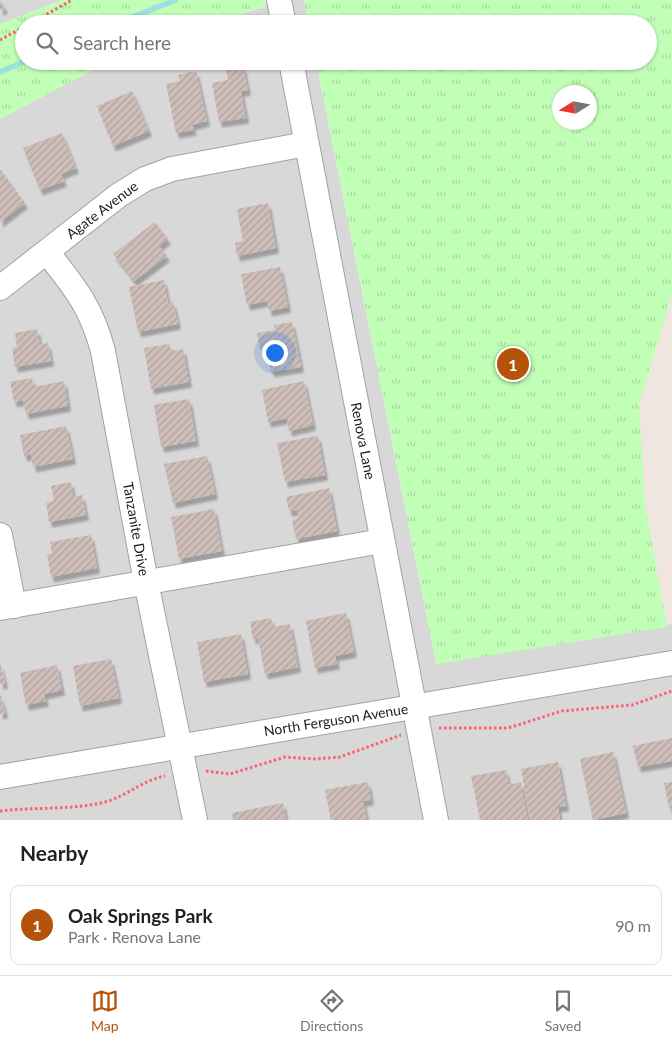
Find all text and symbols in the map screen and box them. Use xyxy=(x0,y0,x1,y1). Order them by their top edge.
search box xyxy=(15,15,657,70)
icon: search xyxy=(33,29,61,57)
text: Search here xyxy=(73,31,171,54)
north arrow xyxy=(552,85,597,130)
street label: Agate Avenue xyxy=(62,177,141,242)
your location xyxy=(262,340,288,366)
pin: 1 xyxy=(497,345,529,383)
street label: Renova Lane xyxy=(348,401,379,481)
street label: Tanzanite Drive xyxy=(120,481,153,577)
street label: North Ferguson Avenue xyxy=(263,700,409,739)
text: Nearby xyxy=(20,840,88,865)
text: Oak Springs Park xyxy=(68,904,213,927)
text: 1 xyxy=(32,916,42,935)
text: 90 m xyxy=(615,916,651,935)
text: Park · Renova Lane xyxy=(68,927,201,946)
tab: Map xyxy=(91,987,119,1034)
tab: Directions xyxy=(300,987,363,1034)
tab: Saved xyxy=(545,987,581,1034)

